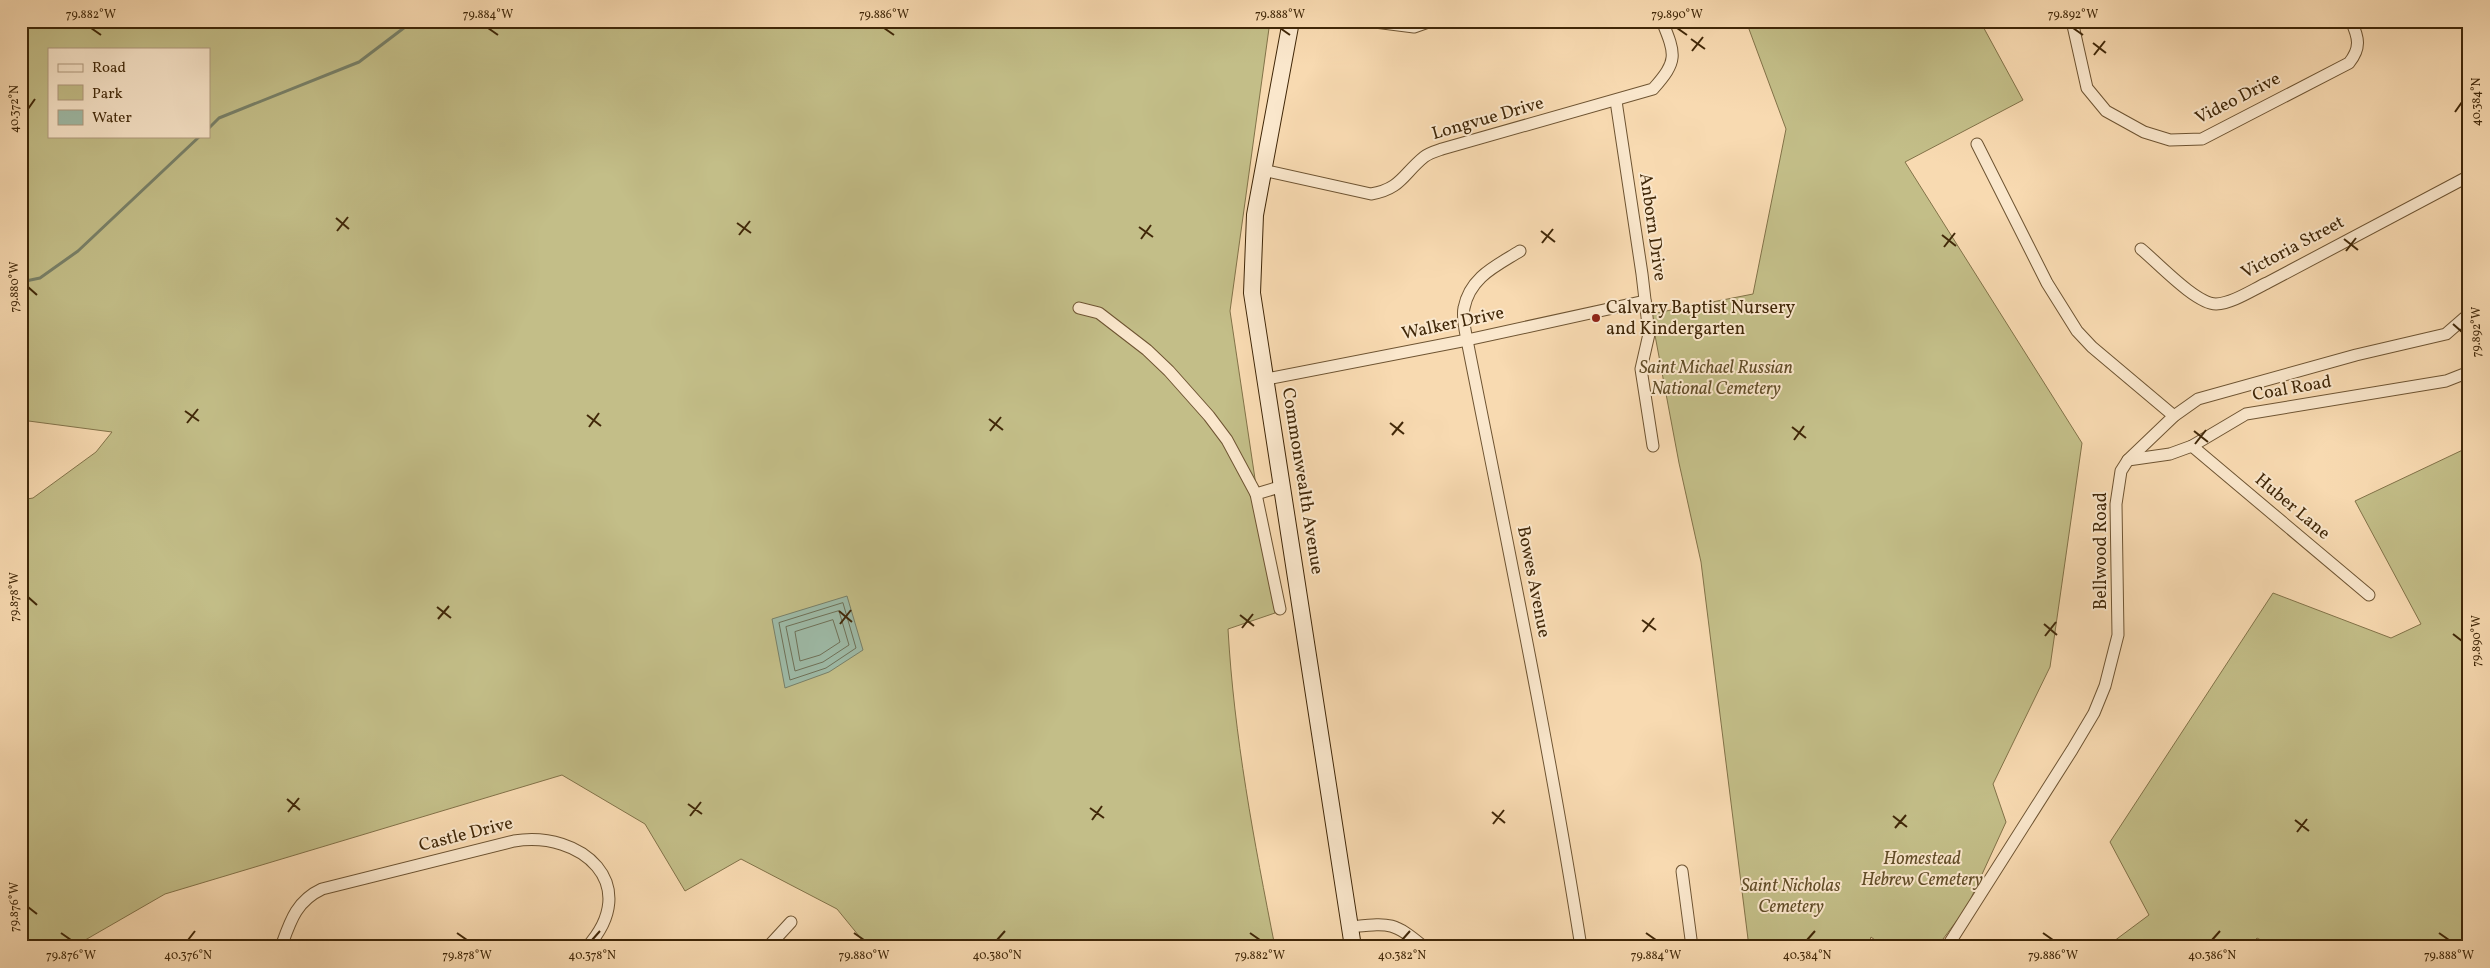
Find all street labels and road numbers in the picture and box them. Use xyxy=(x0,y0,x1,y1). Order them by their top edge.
street label: Video Drive xyxy=(2191,67,2285,131)
street label: Longvue Drive xyxy=(1429,91,1547,147)
street label: Anborn Drive xyxy=(1632,171,1672,283)
street label: Victoria Street xyxy=(2237,210,2349,286)
street label: Walker Drive xyxy=(1399,301,1507,347)
street label: Coal Road xyxy=(2250,370,2334,408)
street label: Commonwealth Avenue xyxy=(1275,386,1329,576)
street label: Huber Lane xyxy=(2249,468,2335,546)
street label: Bellwood Road xyxy=(2089,492,2114,610)
street label: Bowes Avenue xyxy=(1510,524,1556,640)
street label: Castle Drive xyxy=(416,811,516,859)

